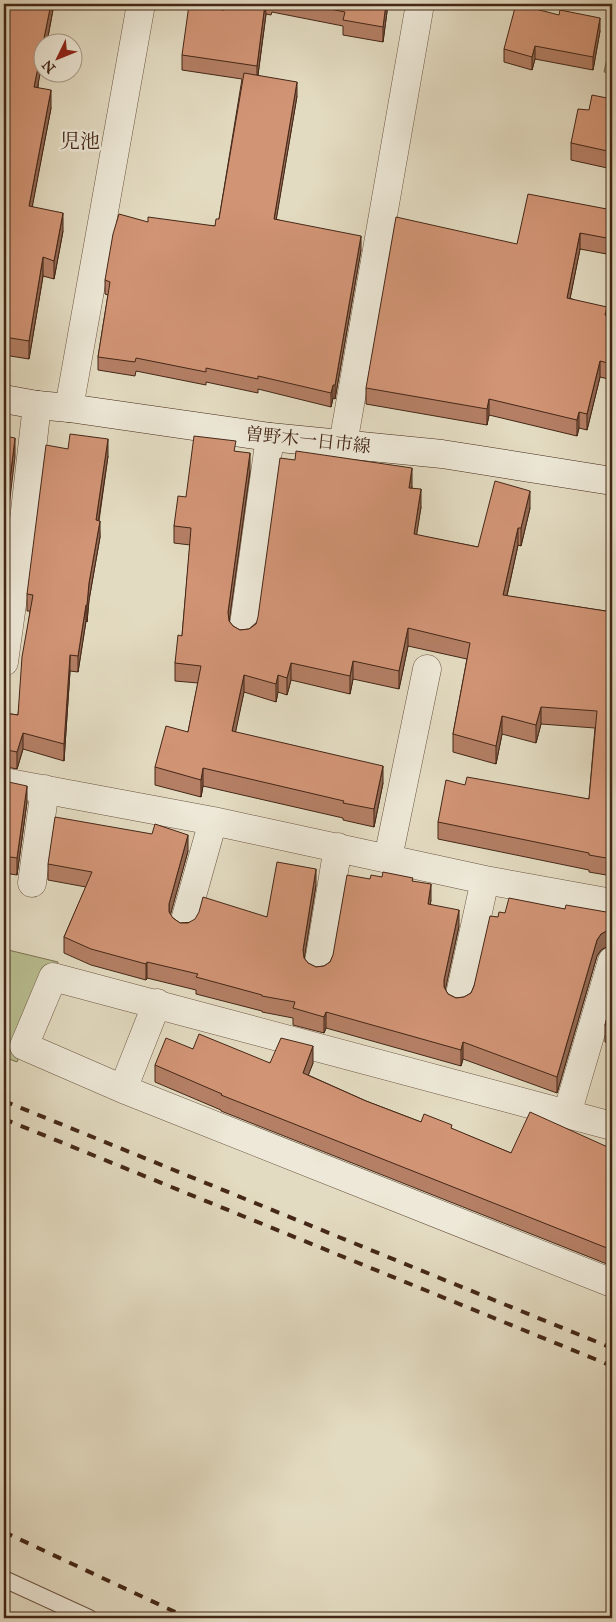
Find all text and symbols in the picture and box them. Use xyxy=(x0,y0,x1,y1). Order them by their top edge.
north arrow xyxy=(32,32,82,82)
text: N xyxy=(39,56,59,77)
district label: 児池 xyxy=(60,129,100,153)
street label: 曽野木一日市線 xyxy=(244,422,372,458)

